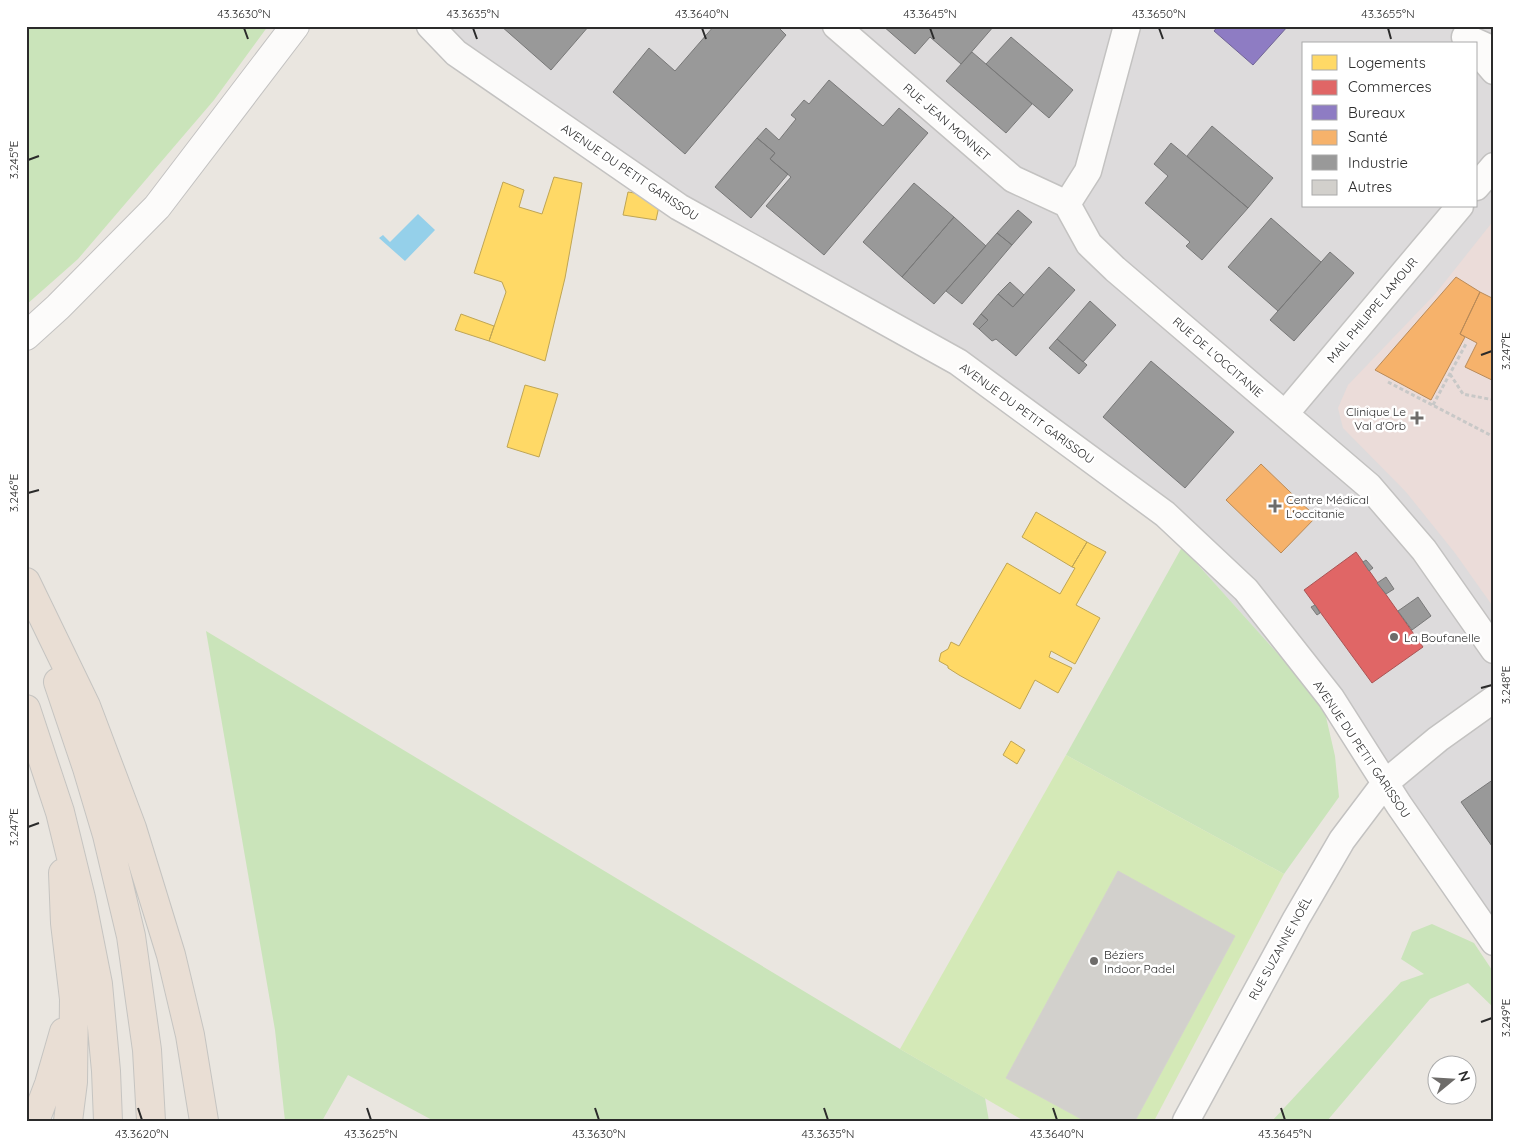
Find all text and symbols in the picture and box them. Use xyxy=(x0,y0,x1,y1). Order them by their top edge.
text: 43.3630°N xyxy=(217,6,271,21)
text: 43.3635°N xyxy=(446,6,500,21)
text: 43.3640°N xyxy=(675,6,729,21)
text: 43.3645°N xyxy=(903,6,957,21)
text: 43.3650°N xyxy=(1132,6,1186,21)
text: 43.3655°N xyxy=(1361,6,1415,21)
legend xyxy=(1302,42,1478,208)
text: Logements xyxy=(1348,53,1426,72)
text: Commerces xyxy=(1348,77,1431,96)
street label: RUE JEAN MONNET xyxy=(900,80,994,164)
text: Bureaux xyxy=(1348,103,1405,122)
street label: AVENUE DU PETIT GARISSOU xyxy=(558,120,702,224)
text: Santé xyxy=(1348,127,1388,146)
text: 3.245°E xyxy=(6,140,21,179)
text: Industrie xyxy=(1348,153,1408,172)
text: Autres xyxy=(1348,177,1392,196)
street label: MAIL PHILIPPE LAMOUR xyxy=(1324,254,1420,366)
street label: RUE DE L'OCCITANIE xyxy=(1170,314,1266,400)
text: 3.247°E xyxy=(1498,332,1513,370)
street label: AVENUE DU PETIT GARISSOU xyxy=(957,359,1097,467)
place label: Clinique Le Val d'Orb xyxy=(1346,404,1406,433)
marker: Clinique Le Val d'Orb xyxy=(1410,411,1424,425)
text: 3.246°E xyxy=(6,474,21,512)
place label: Centre Médical L'occitanie xyxy=(1286,492,1369,521)
marker: Centre Médical L'occitanie xyxy=(1268,499,1282,513)
place label: La Boufanelle xyxy=(1404,630,1481,645)
marker: La Boufanelle xyxy=(1388,631,1400,643)
text: 3.248°E xyxy=(1498,666,1513,704)
street label: AVENUE DU PETIT GARISSOU xyxy=(1310,677,1414,821)
text: 3.247°E xyxy=(6,808,21,846)
street label: RUE SUZANNE NOËL xyxy=(1245,893,1315,1002)
place label: Béziers Indoor Padel xyxy=(1104,947,1175,976)
marker: Béziers Indoor Padel xyxy=(1088,955,1100,967)
text: 3.249°E xyxy=(1498,999,1513,1037)
north arrow xyxy=(1428,1054,1478,1104)
text: N xyxy=(1454,1068,1475,1084)
text: 43.3620°N xyxy=(115,1126,169,1141)
text: 43.3625°N xyxy=(344,1126,398,1141)
text: 43.3630°N xyxy=(572,1126,626,1141)
text: 43.3635°N xyxy=(801,1126,855,1141)
text: 43.3640°N xyxy=(1030,1126,1084,1141)
text: 43.3645°N xyxy=(1258,1126,1312,1141)

